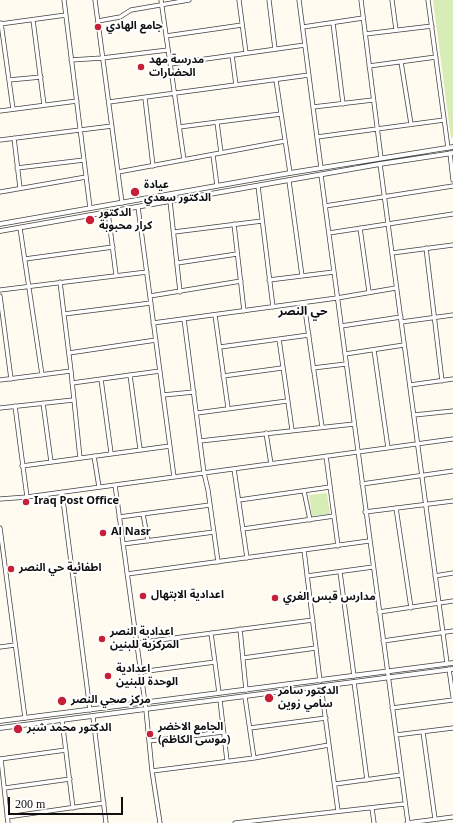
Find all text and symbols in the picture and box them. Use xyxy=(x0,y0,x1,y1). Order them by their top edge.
place label: جامع الهادي xyxy=(106,20,163,34)
marker: جامع الهادي xyxy=(93,22,103,32)
place label: مدرسة مهد الحضارات xyxy=(149,54,204,80)
marker: مدرسة مهد الحضارات xyxy=(136,62,146,72)
place label: عيادة الدكتور سعدي xyxy=(144,179,211,205)
marker: عيادة الدكتور سعدي xyxy=(129,186,141,198)
place label: الدكتور كرار محبوبة xyxy=(99,207,152,233)
marker: الدكتور كرار محبوبة xyxy=(84,214,96,226)
district label: حي النصر xyxy=(278,306,328,320)
place label: Iraq Post Office xyxy=(34,495,119,509)
marker: Iraq Post Office xyxy=(21,497,31,507)
place label: Al Nasr xyxy=(111,526,151,540)
marker: Al Nasr xyxy=(98,528,108,538)
place label: اطفائية حي النصر xyxy=(19,562,101,576)
marker: اطفائية حي النصر xyxy=(6,564,16,574)
place label: اعدادية الابتهال xyxy=(151,589,224,603)
marker: اعدادية الابتهال xyxy=(138,591,148,601)
place label: مدارس قبس الغري xyxy=(283,591,376,605)
marker: مدارس قبس الغري xyxy=(270,593,280,603)
place label: اعدادية النصر المركزية للبنين xyxy=(110,626,179,652)
marker: اعدادية النصر المركزية للبنين xyxy=(97,634,107,644)
place label: اعدادية الوحدة للبنين xyxy=(116,663,178,689)
marker: اعدادية الوحدة للبنين xyxy=(103,671,113,681)
place label: الدكتور سامر سامي زوين xyxy=(278,685,338,711)
marker: الدكتور سامر سامي زوين xyxy=(263,692,275,704)
place label: مركز صحي النصر xyxy=(71,694,151,708)
marker: مركز صحي النصر xyxy=(56,695,68,707)
place label: الجامع الاخضر (موسى الكاظم) xyxy=(158,721,230,747)
place label: الدكتور محمد شبر xyxy=(27,722,111,736)
marker: الدكتور محمد شبر xyxy=(12,723,24,735)
marker: الجامع الاخضر (موسى الكاظم) xyxy=(145,729,155,739)
scale bar xyxy=(10,789,125,815)
text: 200 m xyxy=(15,797,45,811)

